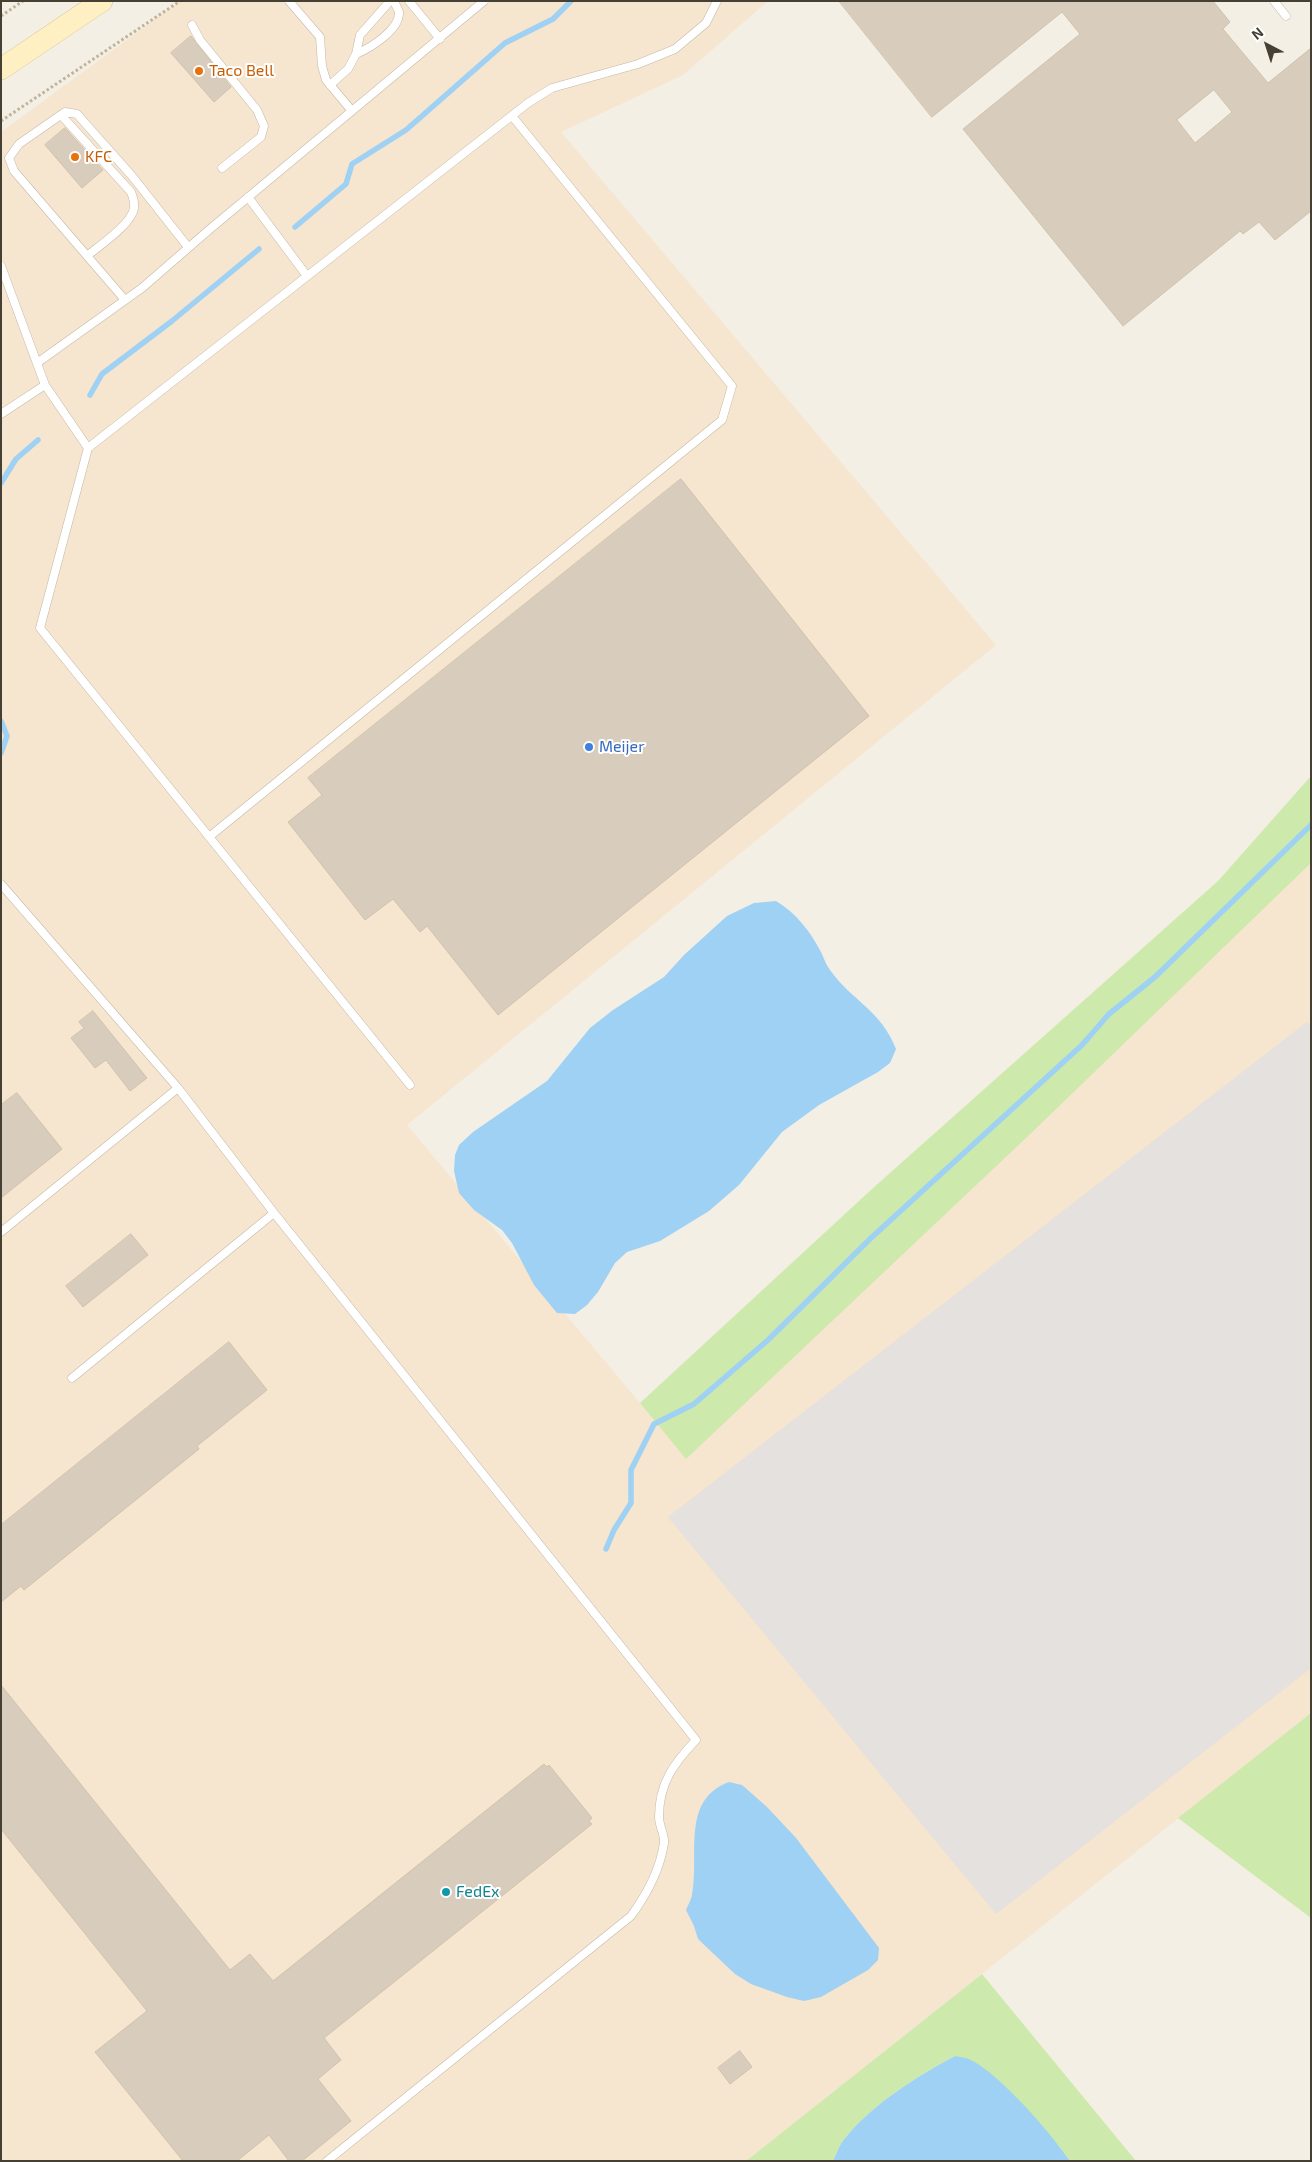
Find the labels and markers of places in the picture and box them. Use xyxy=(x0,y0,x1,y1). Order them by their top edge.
place label: Taco Bell xyxy=(209,61,274,81)
marker: Taco Bell xyxy=(193,65,205,77)
place label: KFC xyxy=(85,147,112,167)
marker: KFC xyxy=(69,151,81,163)
place label: Meijer xyxy=(599,737,645,757)
marker: Meijer xyxy=(583,741,595,753)
place label: FedEx xyxy=(456,1882,500,1902)
marker: FedEx xyxy=(440,1886,452,1898)

